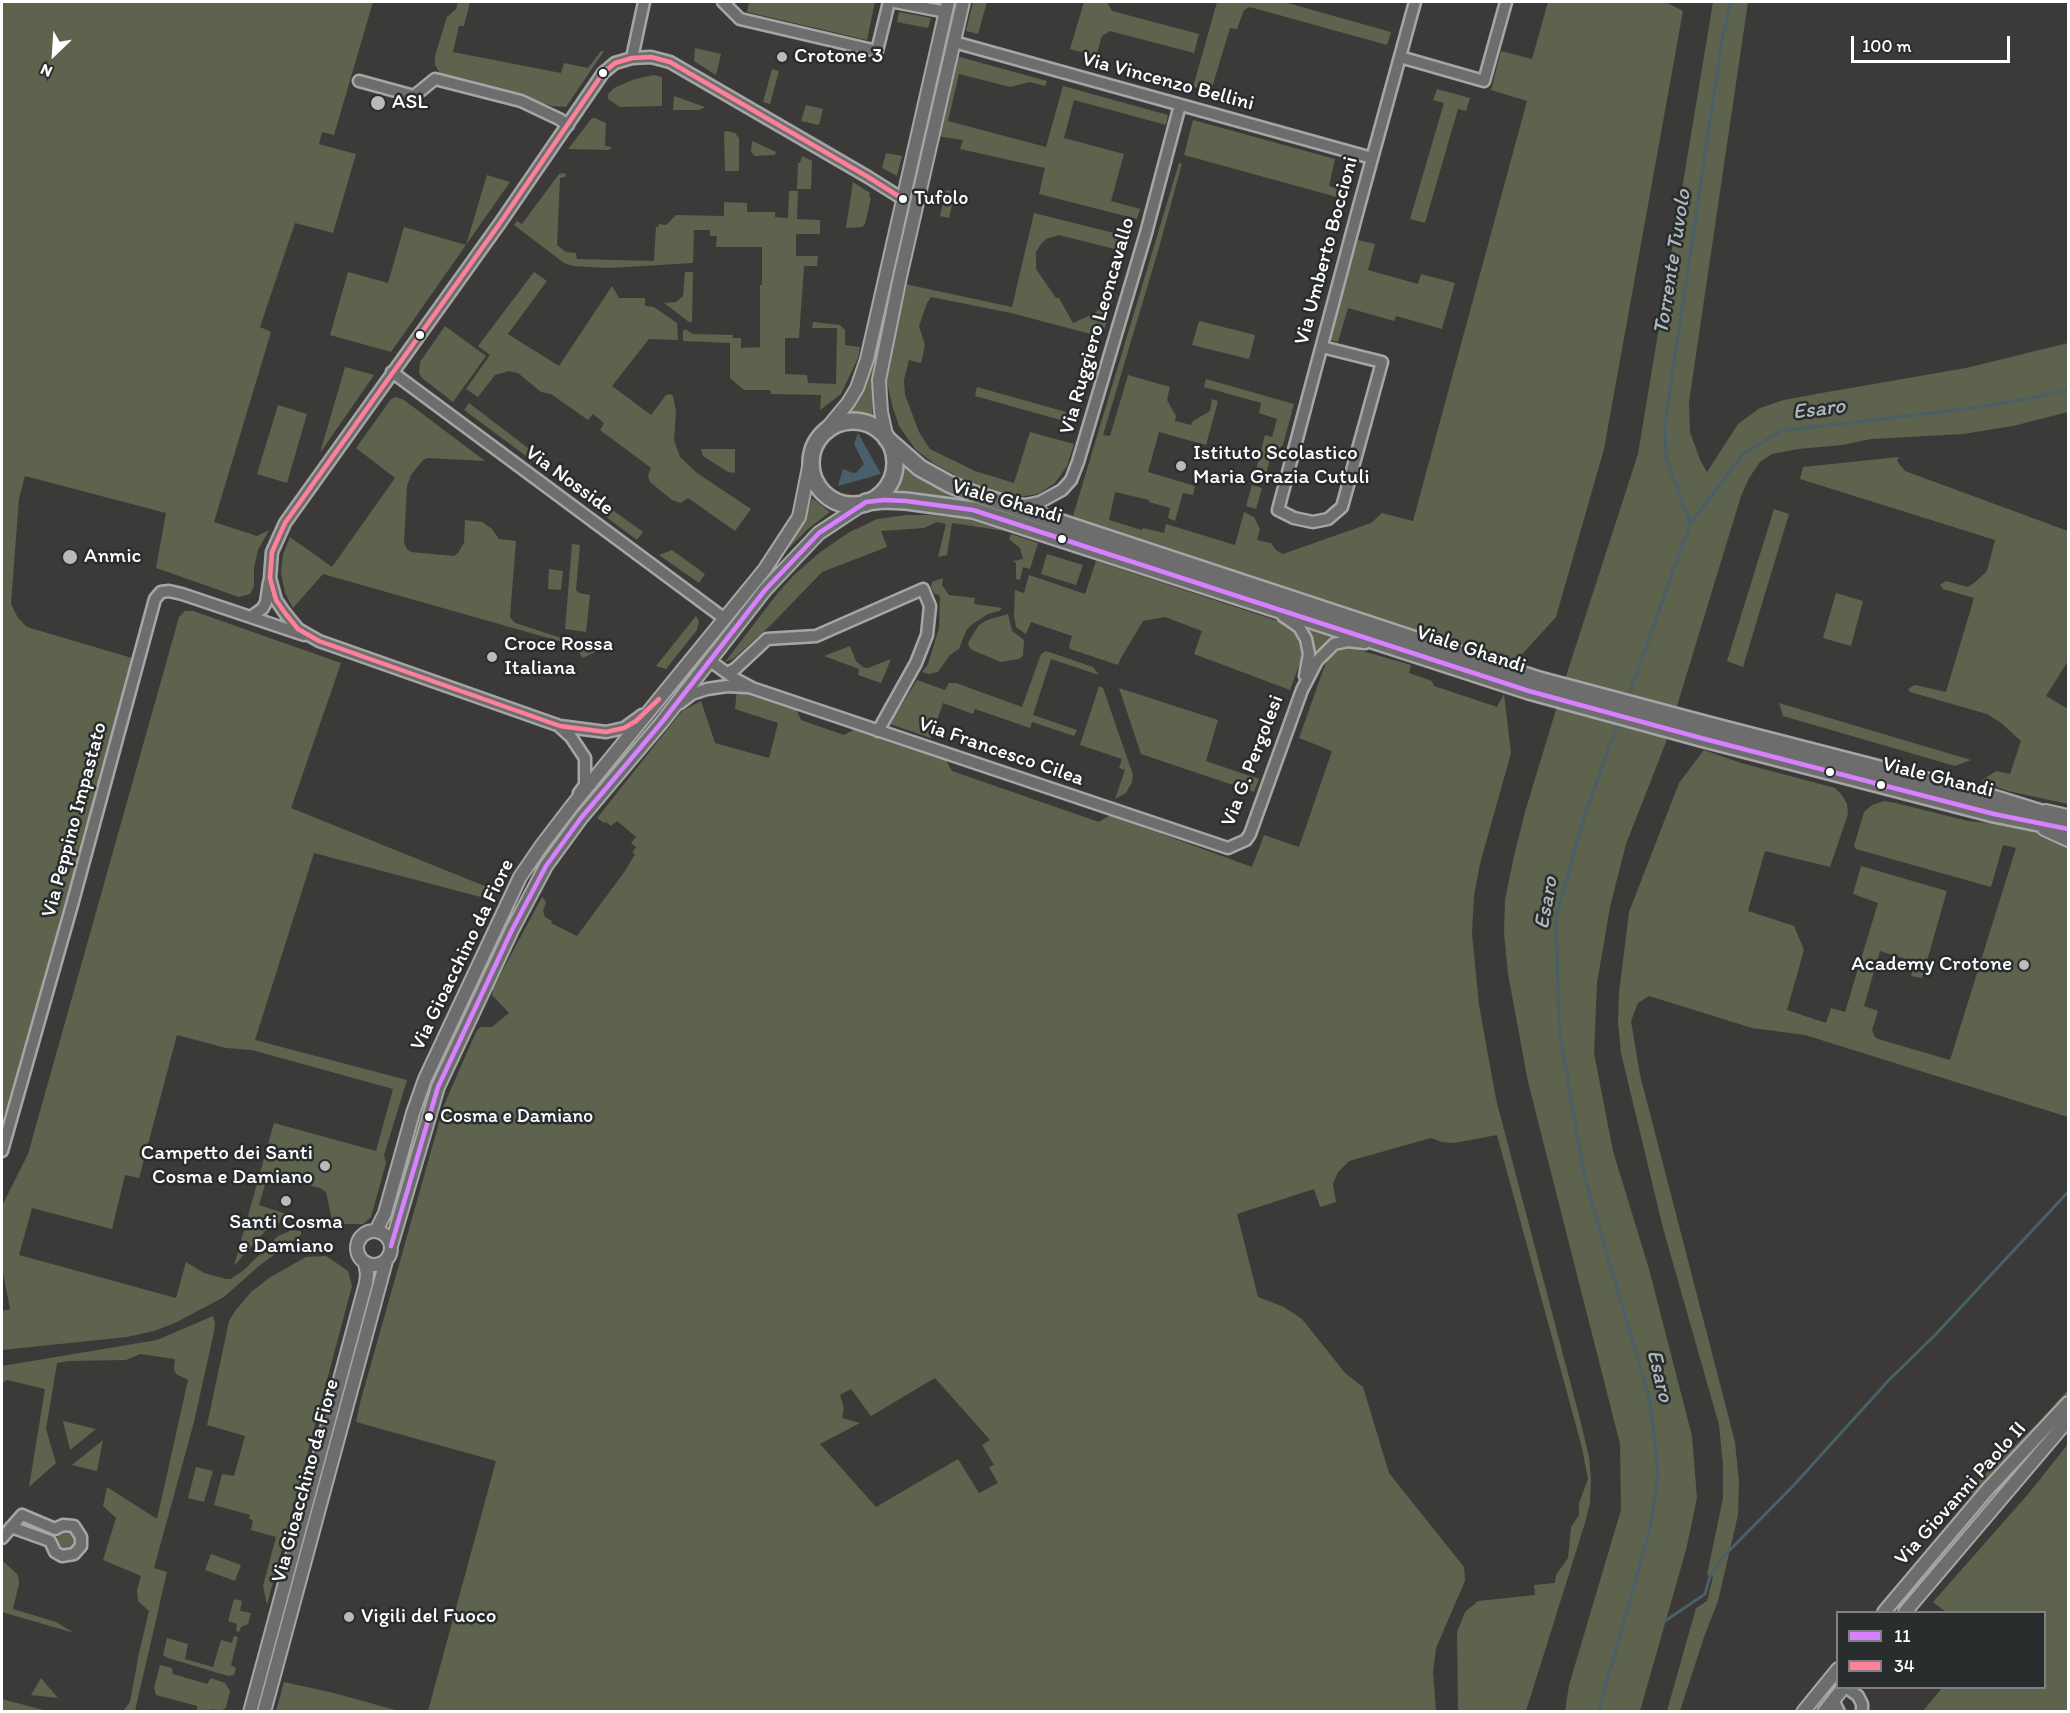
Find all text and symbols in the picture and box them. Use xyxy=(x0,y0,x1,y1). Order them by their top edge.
north arrow xyxy=(24,24,84,84)
scale bar xyxy=(1854,24,2013,62)
text: 100 m xyxy=(1862,35,1912,57)
place label: Crotone 3 xyxy=(794,44,883,70)
street label: Via Vincenzo Bellini xyxy=(1079,47,1257,117)
marker: Crotone 3 xyxy=(775,50,789,64)
text: N xyxy=(37,60,55,82)
unlabelled marker xyxy=(597,67,609,79)
place label: ASL xyxy=(392,90,428,116)
marker: ASL xyxy=(369,94,387,112)
street label: Via Umberto Boccioni xyxy=(1290,154,1364,348)
place label: Tufolo xyxy=(914,187,968,211)
water label: Torrente Tuvolo xyxy=(1648,187,1698,337)
marker: Tufolo xyxy=(897,193,909,205)
street label: Via Ruggiero Leoncavallo xyxy=(1055,215,1141,437)
unlabelled marker xyxy=(414,329,426,341)
water label: Esaro xyxy=(1791,394,1847,426)
street label: Via Nosside xyxy=(520,440,618,522)
place label: Istituto Scolastico Maria Grazia Cutuli xyxy=(1193,441,1370,491)
marker: Istituto Scolastico Maria Grazia Cutuli xyxy=(1174,459,1188,473)
street label: Viale Ghandi xyxy=(949,474,1065,530)
unlabelled marker xyxy=(1056,533,1068,545)
place label: Anmic xyxy=(84,544,141,570)
marker: Anmic xyxy=(61,548,79,566)
street label: Viale Ghandi xyxy=(1413,620,1529,680)
place label: Croce Rossa Italiana xyxy=(504,632,613,682)
marker: Croce Rossa Italiana xyxy=(485,650,499,664)
street label: Via G. Pergolesi xyxy=(1216,692,1290,830)
street label: Via Francesco Cilea xyxy=(915,712,1087,792)
street label: Via Peppino Impastato xyxy=(37,720,113,920)
street label: Viale Ghandi xyxy=(1880,752,1996,804)
unlabelled marker xyxy=(1824,766,1836,778)
unlabelled marker xyxy=(1875,779,1887,791)
street label: Via Gioacchino da Fiore xyxy=(406,855,520,1055)
water label: Esaro xyxy=(1529,875,1565,931)
place label: Academy Crotone xyxy=(1851,952,2012,978)
marker: Academy Crotone xyxy=(2017,958,2031,972)
place label: Cosma e Damiano xyxy=(440,1105,593,1129)
marker: Cosma e Damiano xyxy=(423,1111,435,1123)
place label: Campetto dei Santi Cosma e Damiano xyxy=(141,1141,313,1191)
marker: Campetto dei Santi Cosma e Damiano xyxy=(318,1159,332,1173)
marker: Santi Cosma e Damiano xyxy=(279,1194,293,1208)
place label: Santi Cosma e Damiano xyxy=(229,1210,343,1260)
water label: Esaro xyxy=(1640,1347,1678,1405)
street label: Via Gioacchino da Fiore xyxy=(267,1376,345,1586)
street label: Via Giovanni Paolo II xyxy=(1890,1417,2032,1571)
place label: Vigili del Fuoco xyxy=(361,1604,496,1630)
marker: Vigili del Fuoco xyxy=(342,1610,356,1624)
legend xyxy=(1836,1611,2046,1689)
text: 11 xyxy=(1894,1625,1911,1647)
text: 34 xyxy=(1894,1655,1915,1677)

